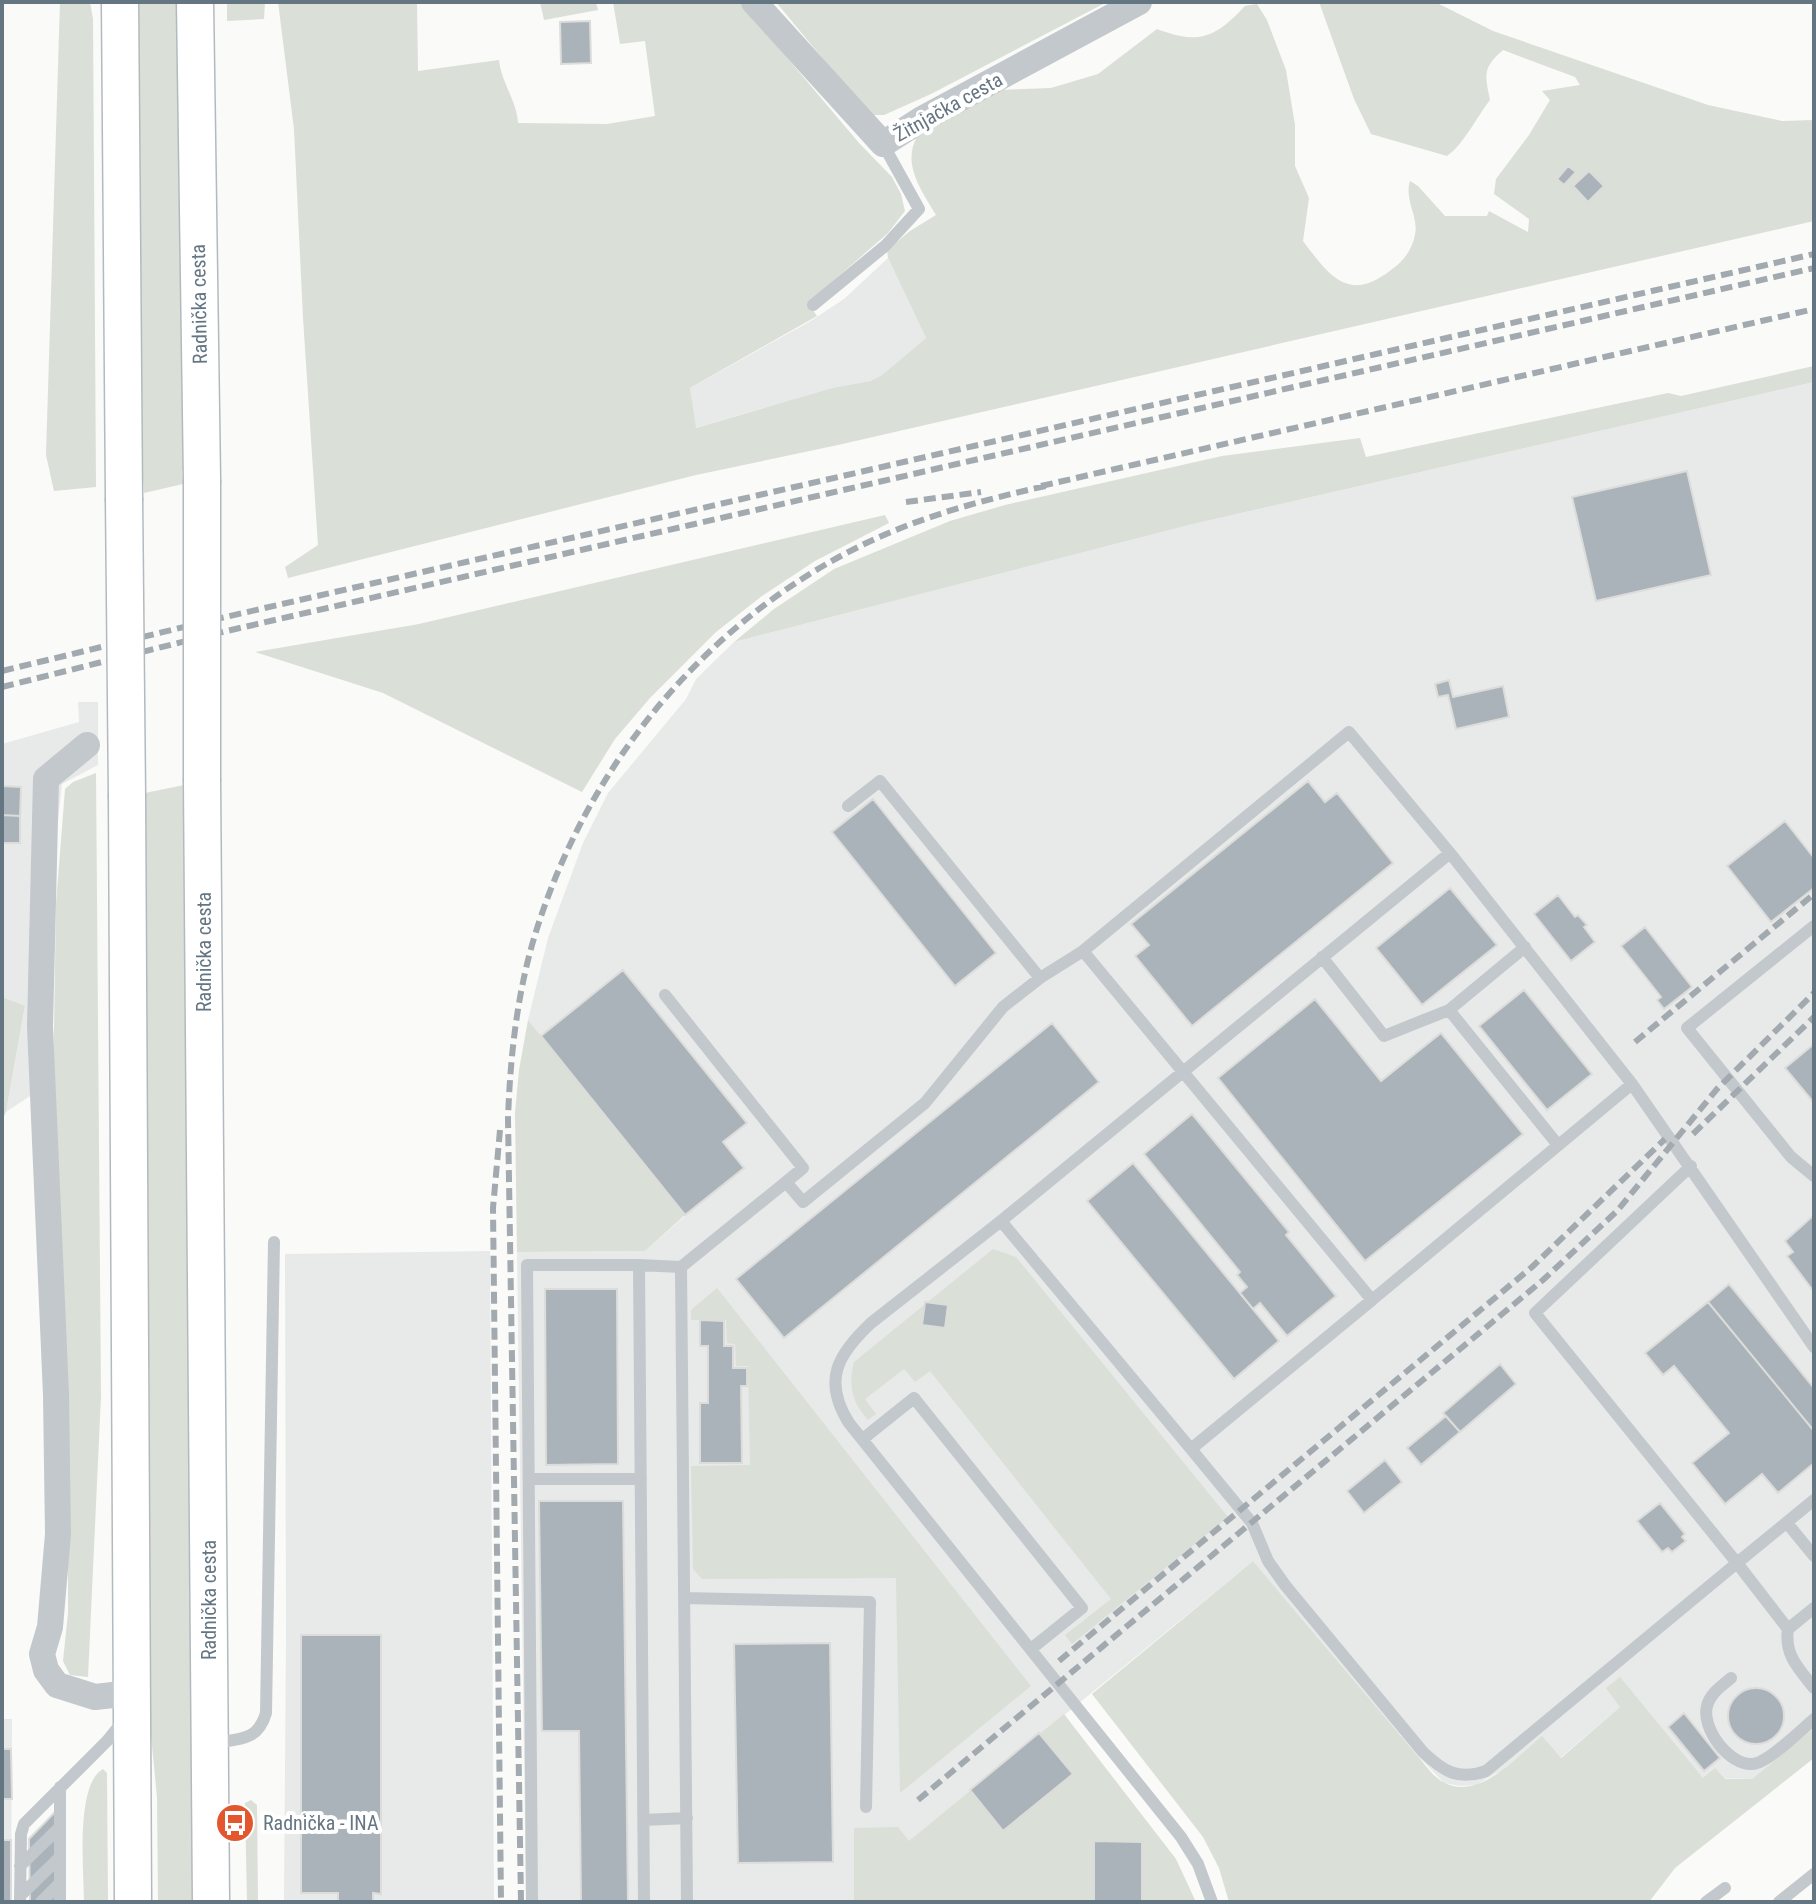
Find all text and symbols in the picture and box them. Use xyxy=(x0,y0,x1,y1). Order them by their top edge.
street label: Žitnjačka cesta xyxy=(890,67,1006,147)
street label: Radnička cesta xyxy=(186,244,212,364)
street label: Radnička cesta xyxy=(192,892,216,1012)
street label: Radnička cesta xyxy=(197,1540,221,1660)
bus stop icon: Radnička - INA xyxy=(214,1802,256,1844)
place label: Radnička - INA xyxy=(263,1811,379,1835)

